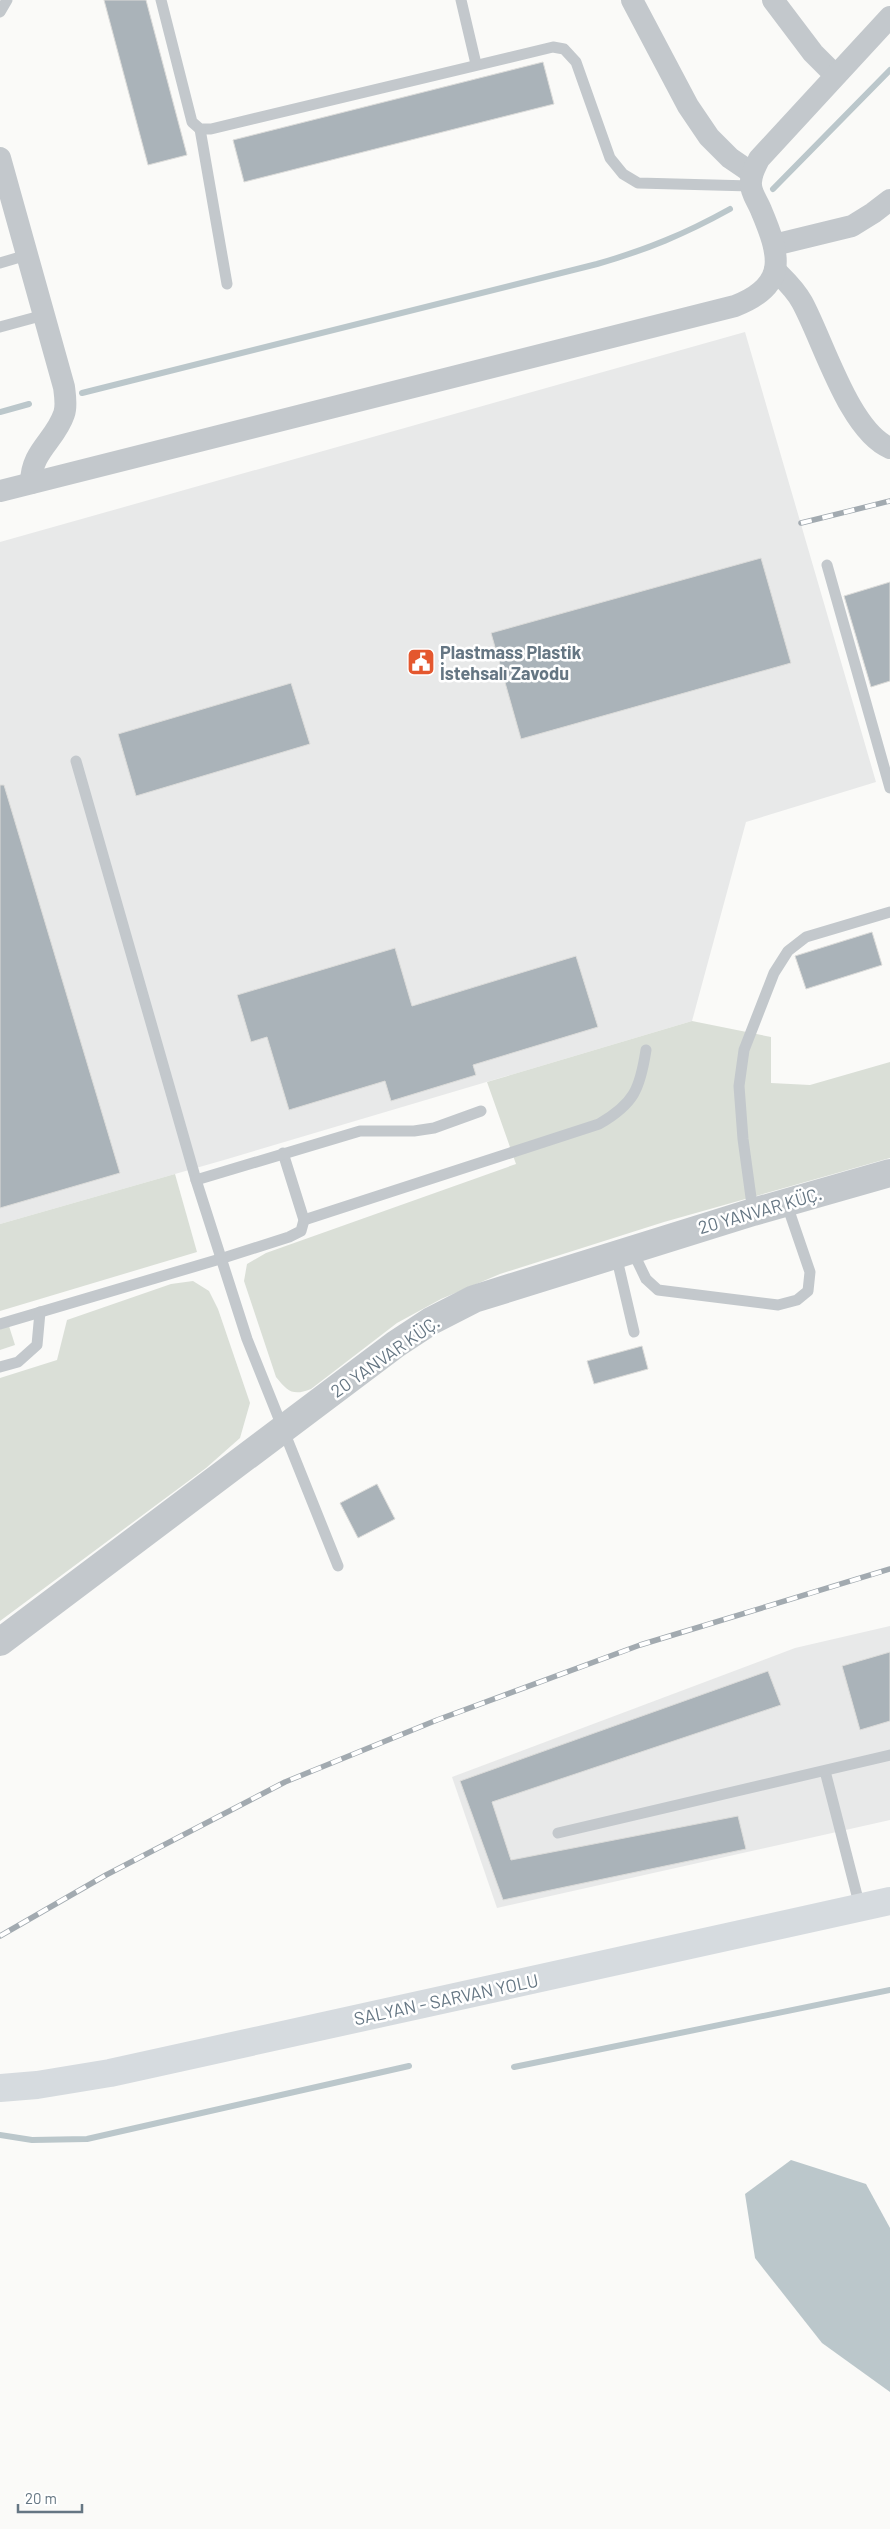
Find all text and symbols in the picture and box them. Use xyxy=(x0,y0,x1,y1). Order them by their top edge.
place label: Plastmass Plastik İstehsalı Zavodu xyxy=(440,641,582,684)
public building icon: Plastmass Plastik İstehsalı Zavodu xyxy=(406,647,436,677)
street label: 20 YANVAR KÜÇ. xyxy=(695,1182,825,1238)
street label: 20 YANVAR KÜÇ. xyxy=(326,1310,444,1402)
street label: SALYAN - SARVAN YOLU xyxy=(352,1969,540,2029)
scale bar xyxy=(18,2482,81,2514)
text: 20 m xyxy=(25,2489,57,2507)

